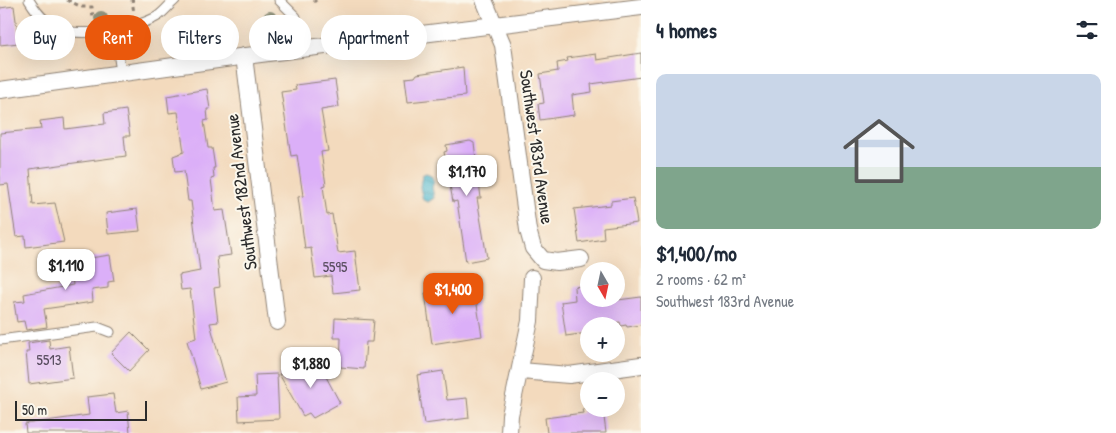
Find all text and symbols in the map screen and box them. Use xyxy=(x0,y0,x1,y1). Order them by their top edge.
chip: Buy xyxy=(15,15,75,60)
chip: Rent xyxy=(85,15,151,60)
chip: Filters xyxy=(161,15,239,60)
chip: New xyxy=(249,15,311,60)
chip: Apartment xyxy=(321,15,427,60)
text: 4 homes xyxy=(656,16,717,45)
icon: filters xyxy=(1073,16,1101,44)
street label: Southwest 183rd Avenue xyxy=(514,68,560,226)
icon: home xyxy=(834,106,924,196)
street label: Southwest 182nd Avenue xyxy=(219,113,263,271)
pin: $1,170 xyxy=(426,154,508,197)
text: $1,170 xyxy=(448,160,486,182)
text: $1,400/mo xyxy=(656,239,737,268)
pin: $1,110 xyxy=(25,248,107,291)
text: $1,110 xyxy=(48,254,84,276)
house number: 5595 xyxy=(323,256,348,277)
north arrow xyxy=(580,262,625,308)
map controls xyxy=(580,262,625,417)
text: 2 rooms · 62 m² xyxy=(656,268,746,290)
pin: $1,400 xyxy=(412,272,494,315)
text: $1,400 xyxy=(434,278,472,300)
text: Southwest 183rd Avenue xyxy=(656,290,794,312)
button: + xyxy=(580,317,625,362)
pin: $1,880 xyxy=(270,346,352,389)
house number: 5513 xyxy=(37,349,62,370)
text: $1,880 xyxy=(292,352,330,374)
button: − xyxy=(580,372,625,417)
scale bar xyxy=(15,398,148,421)
text: 50 m xyxy=(22,400,47,419)

